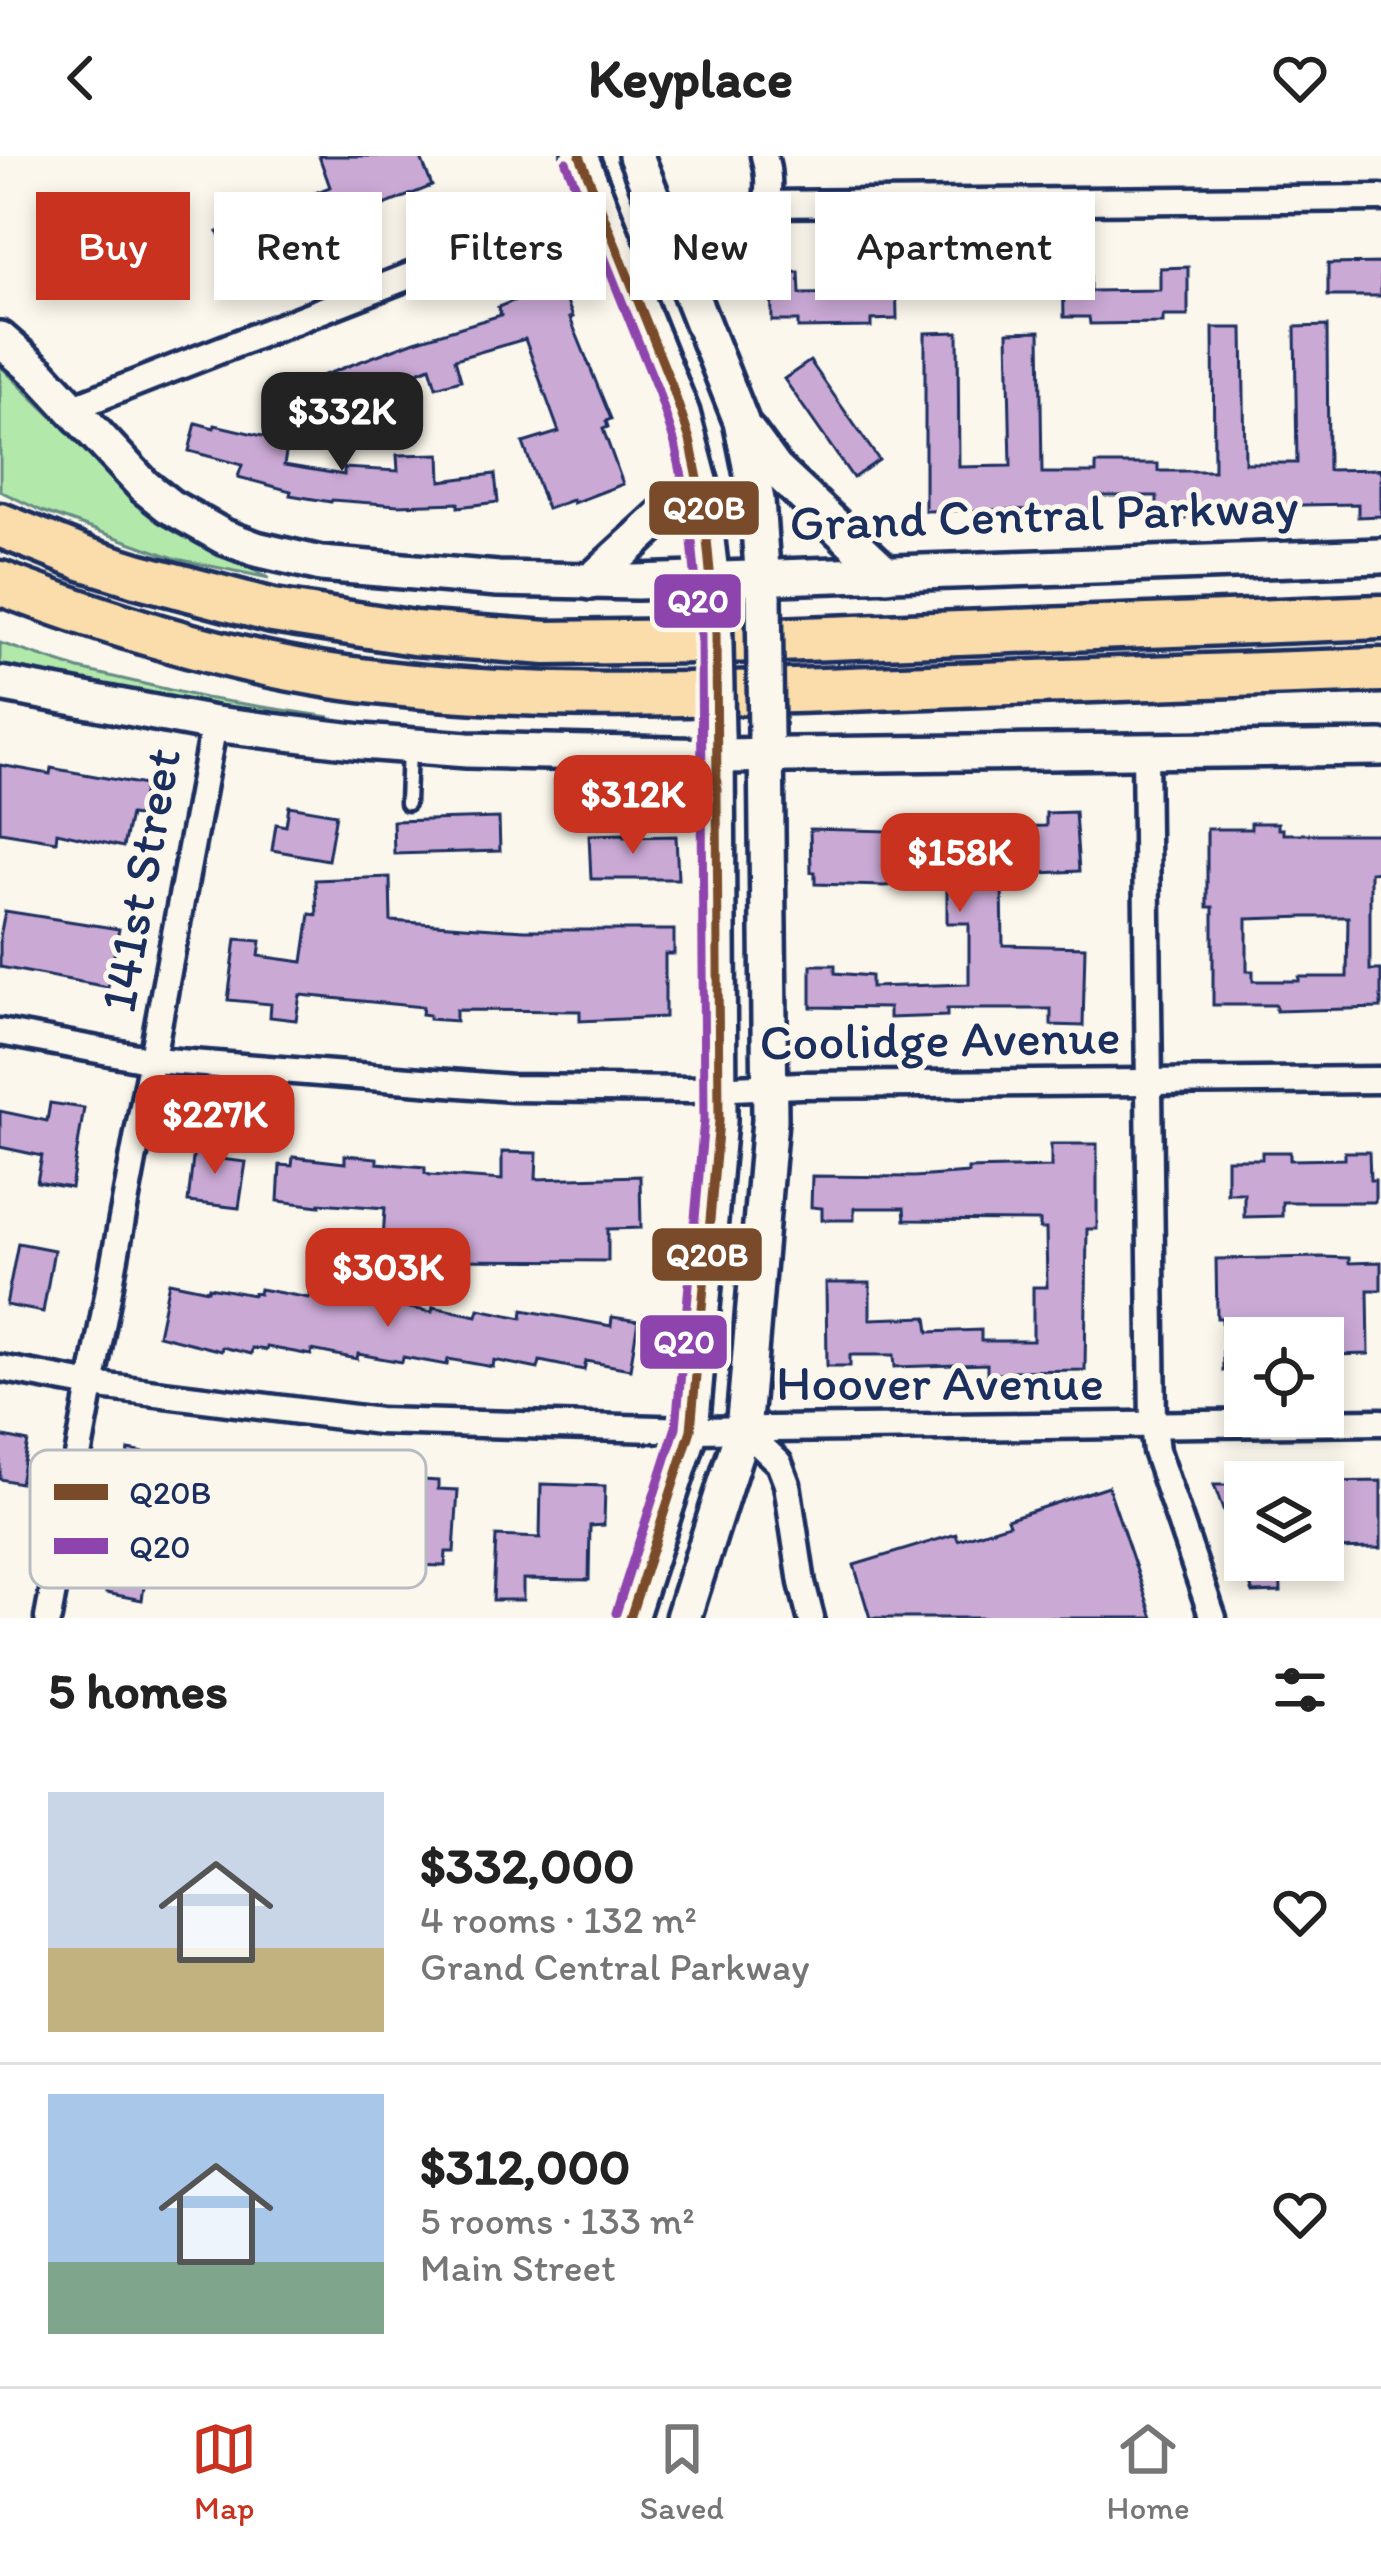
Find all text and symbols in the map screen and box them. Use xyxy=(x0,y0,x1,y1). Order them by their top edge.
icon: back xyxy=(48,45,114,111)
icon: heart xyxy=(1267,45,1333,111)
text: Keyplace xyxy=(588,46,793,111)
chip: Buy xyxy=(36,192,190,300)
chip: Rent xyxy=(214,192,382,300)
chip: Filters xyxy=(406,192,606,300)
chip: New xyxy=(630,192,791,300)
chip: Apartment xyxy=(815,192,1095,300)
pin: $332K xyxy=(258,372,426,474)
text: $332K xyxy=(288,387,396,434)
street label: Grand Central Parkway xyxy=(788,475,1300,553)
line badge: Q20B xyxy=(647,479,761,537)
text: Q20B xyxy=(663,488,745,527)
line badge: Q20 xyxy=(652,572,743,630)
text: Q20 xyxy=(667,581,729,620)
street label: 141st Street xyxy=(87,743,193,1017)
pin: $312K xyxy=(549,755,717,857)
text: $312K xyxy=(581,770,685,817)
pin: $158K xyxy=(876,813,1044,915)
text: $158K xyxy=(908,828,1012,875)
street label: Coolidge Avenue xyxy=(759,1005,1121,1073)
pin: $227K xyxy=(131,1075,299,1177)
text: $227K xyxy=(162,1090,268,1137)
line badge: Q20B xyxy=(650,1226,764,1283)
pin: $303K xyxy=(304,1228,472,1330)
text: Q20B xyxy=(666,1235,748,1274)
text: $303K xyxy=(332,1243,444,1290)
line badge: Q20 xyxy=(638,1313,729,1371)
map controls xyxy=(1224,1317,1344,1581)
button: locate xyxy=(1224,1317,1344,1437)
text: Q20 xyxy=(653,1322,715,1361)
street label: Hoover Avenue xyxy=(776,1352,1104,1413)
legend xyxy=(30,1450,426,1588)
button: layers xyxy=(1224,1461,1344,1581)
text: Q20B xyxy=(129,1473,211,1512)
text: Q20 xyxy=(129,1527,191,1566)
icon: filters xyxy=(1267,1657,1333,1723)
text: 5 homes xyxy=(48,1660,228,1721)
text: $332,000 xyxy=(420,1835,635,1896)
icon: home xyxy=(144,1840,288,1984)
icon: heart xyxy=(1267,1879,1333,1945)
text: 4 rooms · 132 m² xyxy=(420,1896,697,1943)
text: Grand Central Parkway xyxy=(420,1943,810,1990)
text: $312,000 xyxy=(420,2136,630,2197)
icon: home xyxy=(144,2142,288,2286)
icon: heart xyxy=(1267,2181,1333,2247)
text: 5 rooms · 133 m² xyxy=(420,2197,695,2244)
text: Main Street xyxy=(420,2244,616,2291)
tab: Map xyxy=(191,2416,257,2527)
tab: Saved xyxy=(640,2416,724,2527)
tab: Home xyxy=(1107,2416,1190,2527)

